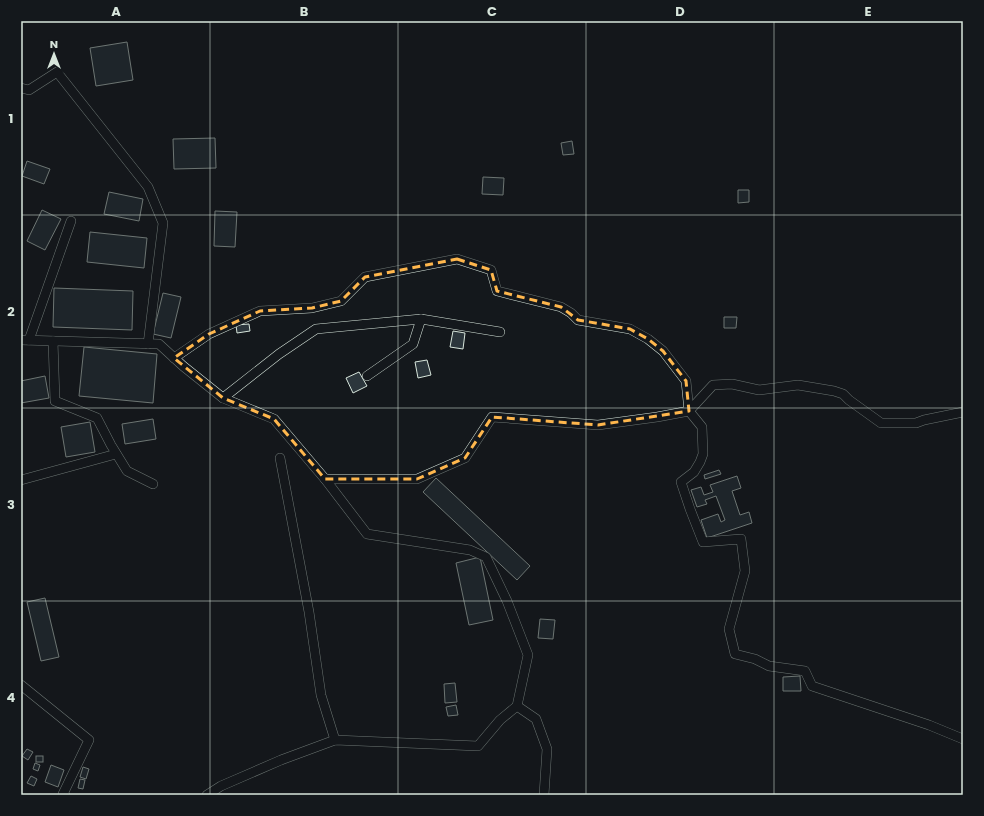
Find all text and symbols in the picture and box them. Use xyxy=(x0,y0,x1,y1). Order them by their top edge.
text: A xyxy=(111,2,121,21)
text: B xyxy=(300,2,309,21)
text: C xyxy=(487,2,497,21)
text: D xyxy=(675,2,685,21)
text: E xyxy=(864,2,872,21)
north arrow xyxy=(34,34,74,74)
text: N xyxy=(50,36,58,52)
text: 1 xyxy=(9,109,13,128)
text: 2 xyxy=(7,302,15,321)
text: 3 xyxy=(7,495,15,514)
text: 4 xyxy=(7,688,16,707)

